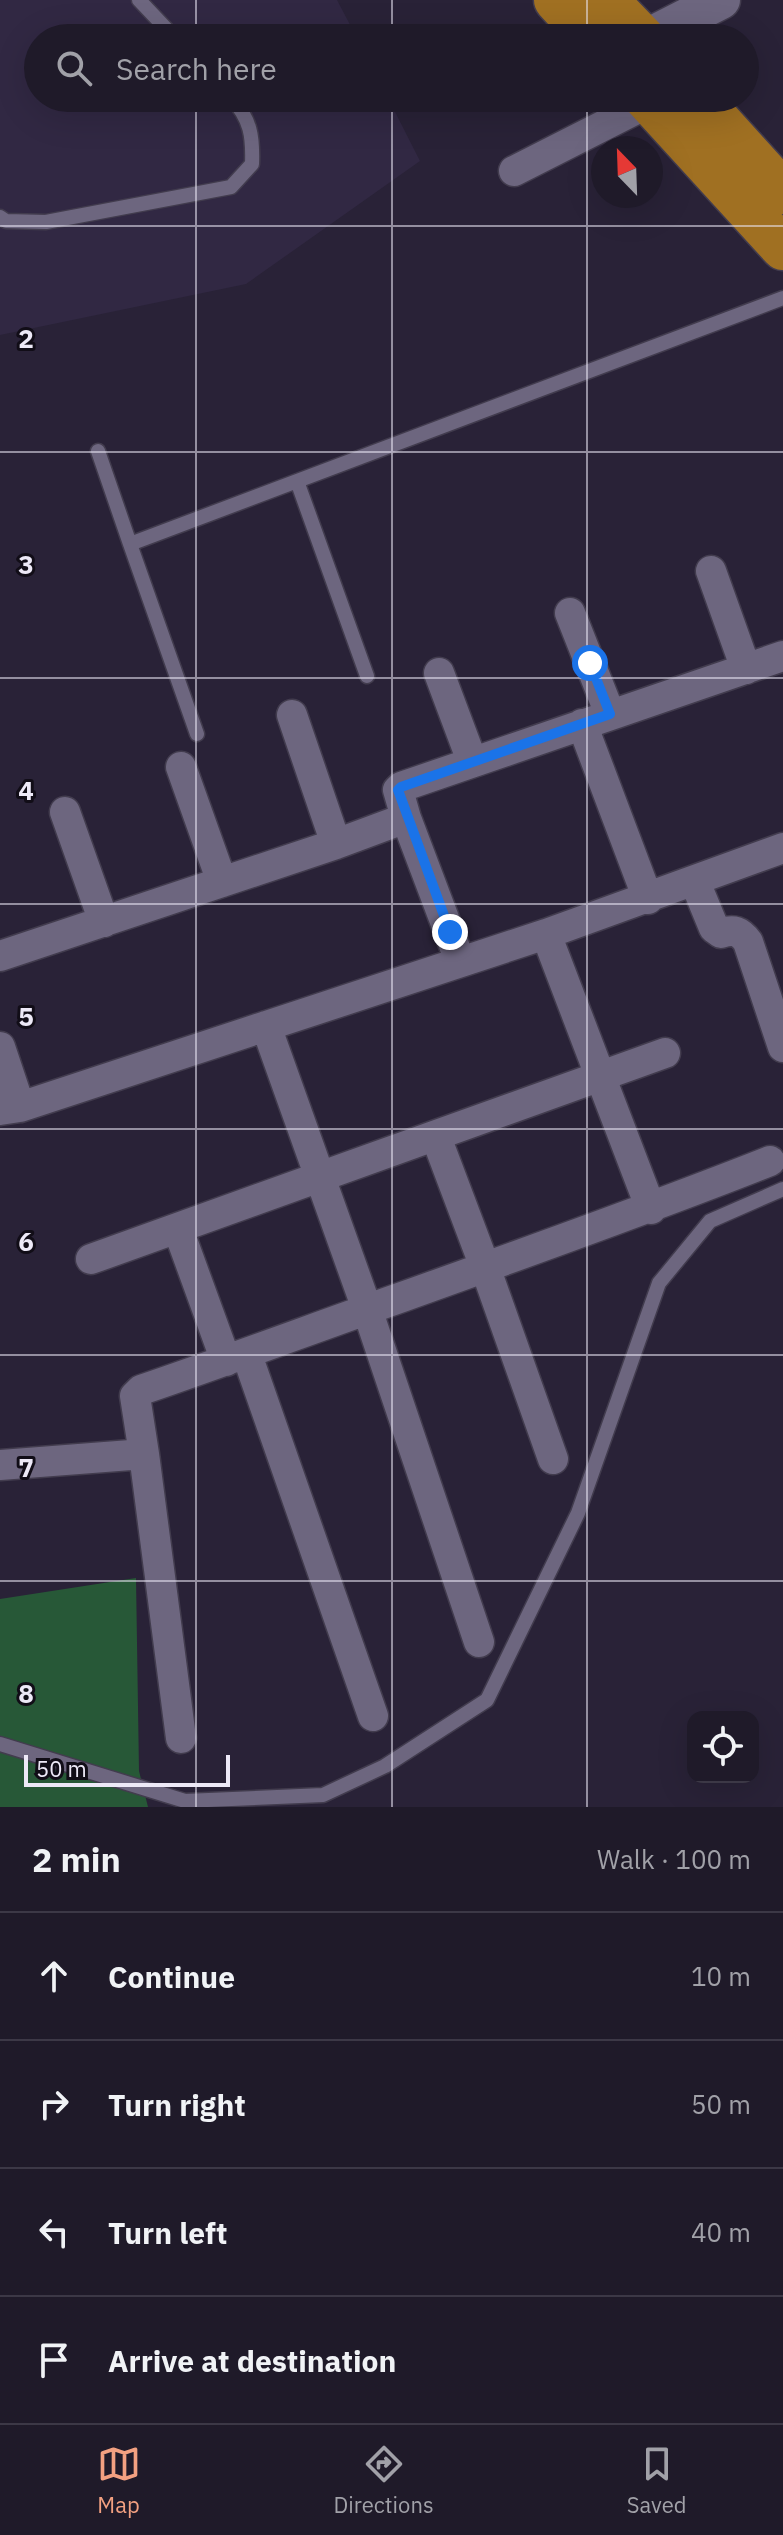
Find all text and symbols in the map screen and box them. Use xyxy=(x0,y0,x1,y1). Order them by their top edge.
search box xyxy=(24,24,759,112)
icon: search xyxy=(52,46,96,90)
text: Search here xyxy=(116,49,277,88)
north arrow xyxy=(591,136,663,208)
text: 2 xyxy=(18,321,34,355)
text: 3 xyxy=(18,547,34,581)
route start xyxy=(572,645,608,681)
text: 4 xyxy=(18,773,34,807)
route end xyxy=(432,914,468,950)
text: 5 xyxy=(18,999,34,1033)
text: 6 xyxy=(18,1224,34,1258)
text: 7 xyxy=(18,1450,34,1484)
text: 8 xyxy=(18,1676,34,1710)
map controls xyxy=(687,1711,759,1783)
button: locate xyxy=(687,1711,759,1783)
scale bar xyxy=(24,1751,230,1787)
text: 50 m xyxy=(36,1754,87,1783)
text: 2 min xyxy=(32,1837,121,1881)
text: Walk · 100 m xyxy=(597,1842,751,1876)
icon: ahead xyxy=(32,1954,76,1998)
text: Continue xyxy=(108,1957,235,1996)
text: 10 m xyxy=(691,1959,751,1993)
icon: right xyxy=(32,2082,76,2126)
text: Turn right xyxy=(108,2085,246,2124)
text: 50 m xyxy=(691,2087,751,2121)
icon: left xyxy=(32,2210,76,2254)
text: Turn left xyxy=(108,2213,227,2252)
text: 40 m xyxy=(691,2215,751,2249)
icon: arrive xyxy=(32,2338,76,2382)
text: Arrive at destination xyxy=(108,2341,396,2380)
tab: Map xyxy=(97,2442,141,2519)
tab: Directions xyxy=(334,2442,434,2519)
tab: Saved xyxy=(627,2442,686,2519)

